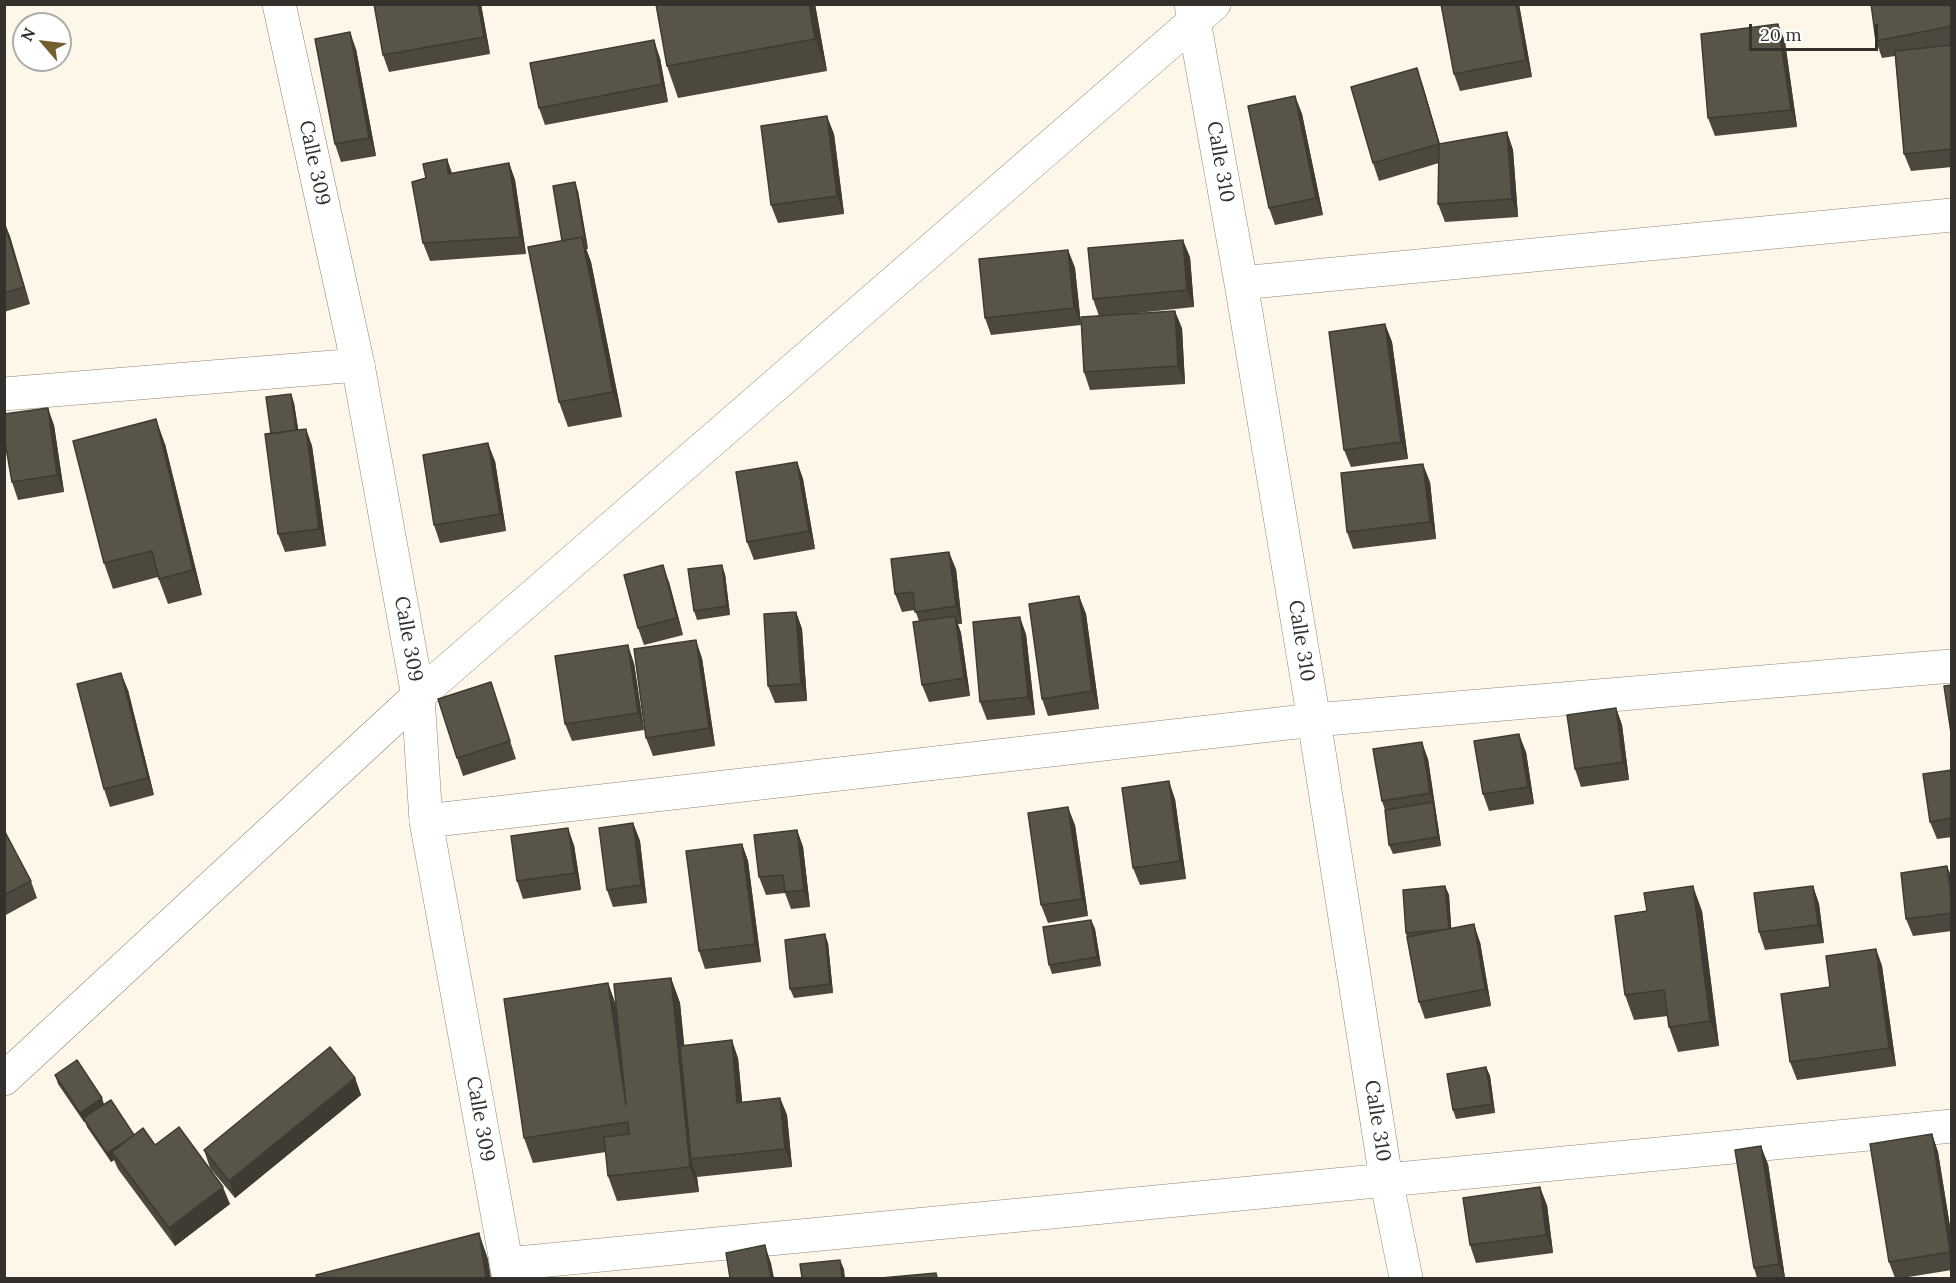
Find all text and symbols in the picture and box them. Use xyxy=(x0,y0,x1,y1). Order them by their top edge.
north arrow xyxy=(12,12,72,72)
scale bar xyxy=(1752,12,1881,50)
text: 20 m xyxy=(1760,23,1802,46)
text: N xyxy=(16,24,40,45)
street label: Calle 309 xyxy=(293,118,335,208)
street label: Calle 310 xyxy=(1201,119,1239,205)
street label: Calle 309 xyxy=(389,594,427,684)
street label: Calle 310 xyxy=(1283,599,1319,683)
street label: Calle 309 xyxy=(461,1074,499,1164)
street label: Calle 310 xyxy=(1359,1079,1395,1163)

